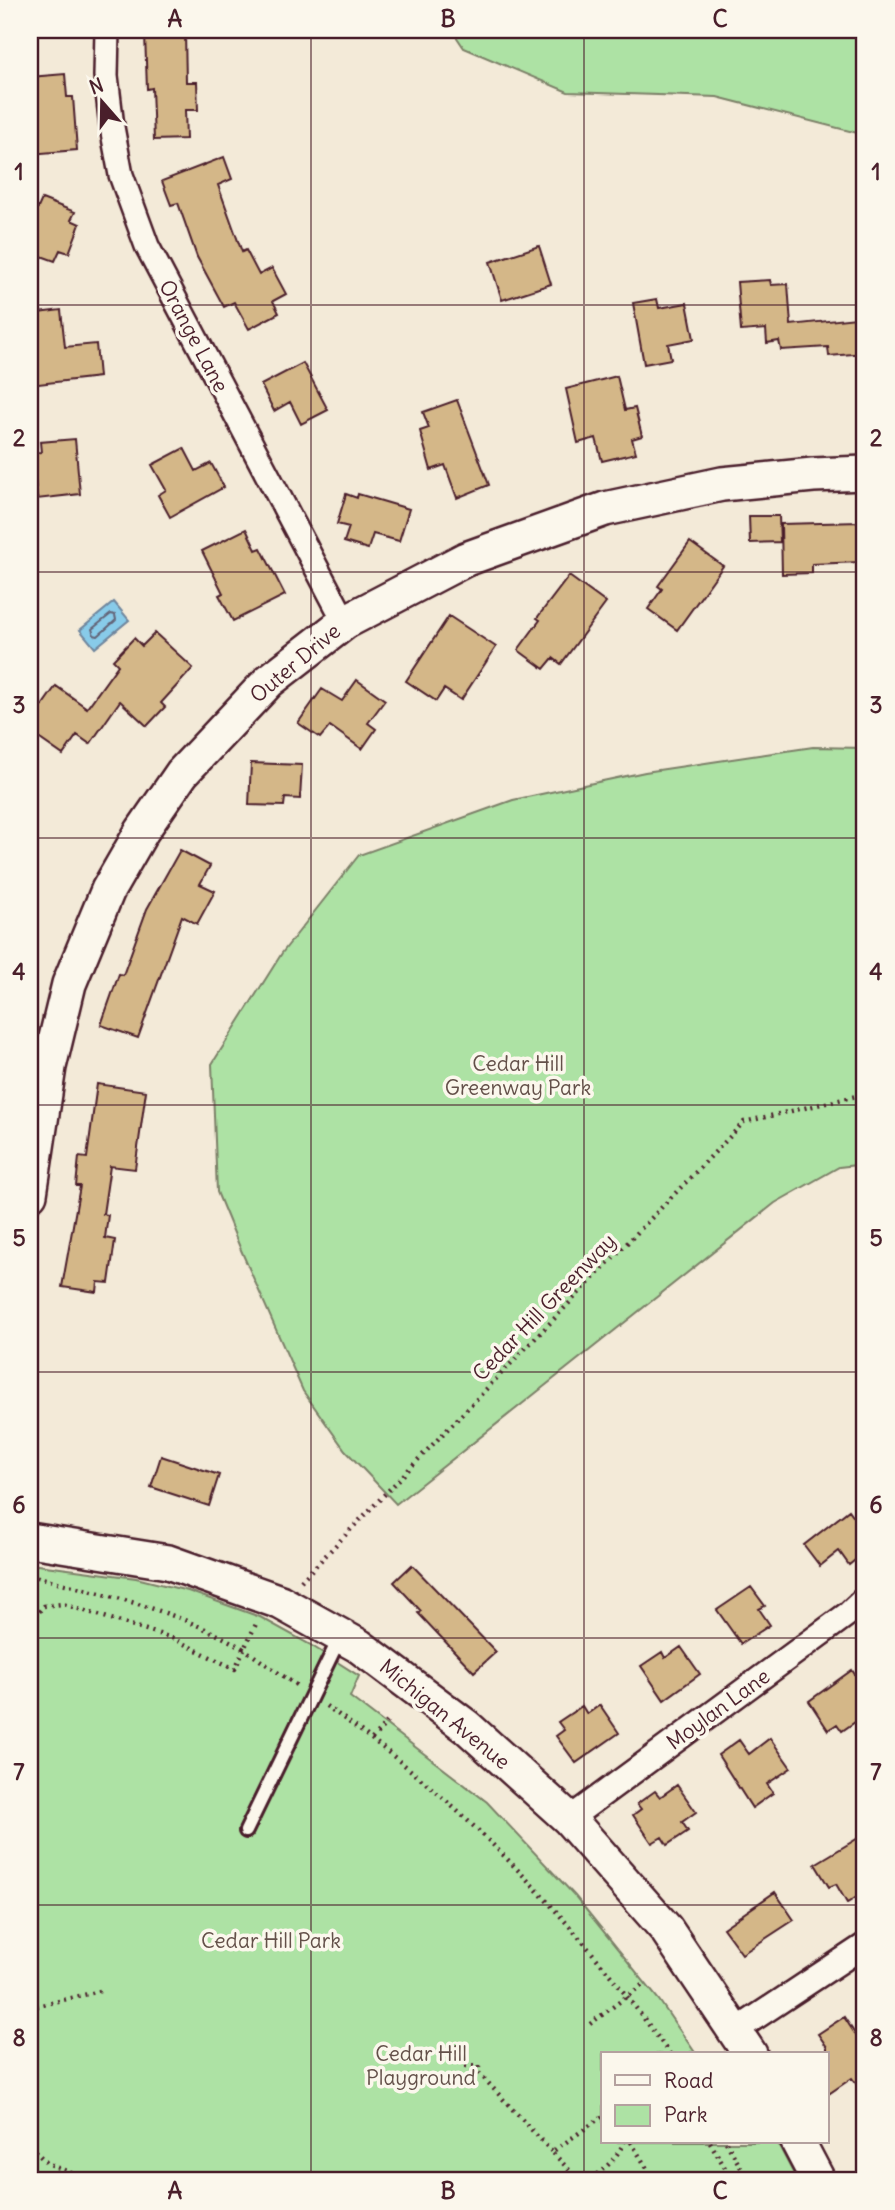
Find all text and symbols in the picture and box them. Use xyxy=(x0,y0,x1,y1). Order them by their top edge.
text: A xyxy=(168,4,183,33)
text: B xyxy=(440,4,456,33)
text: C xyxy=(712,4,728,33)
north arrow xyxy=(66,66,136,136)
text: N xyxy=(86,73,106,100)
text: 1 xyxy=(14,157,24,186)
text: 1 xyxy=(871,157,881,186)
street label: Orange Lane xyxy=(153,275,235,397)
text: 2 xyxy=(13,423,26,452)
text: 2 xyxy=(870,423,883,452)
street label: Outer Drive xyxy=(244,617,346,709)
text: 3 xyxy=(12,690,26,719)
text: 3 xyxy=(869,690,883,719)
text: 4 xyxy=(12,957,26,986)
text: 4 xyxy=(869,957,883,986)
park label: Cedar Hill Greenway Park xyxy=(445,1050,591,1101)
text: 5 xyxy=(12,1223,26,1252)
text: 5 xyxy=(869,1223,883,1252)
street label: Cedar Hill Greenway xyxy=(467,1228,621,1386)
text: 6 xyxy=(12,1490,26,1519)
text: 6 xyxy=(869,1490,883,1519)
street label: Michigan Avenue xyxy=(374,1653,516,1775)
street label: Moylan Lane xyxy=(661,1662,775,1756)
text: 7 xyxy=(13,1757,25,1786)
text: 7 xyxy=(870,1757,882,1786)
park label: Cedar Hill Park xyxy=(201,1927,341,1954)
text: 8 xyxy=(12,2023,26,2052)
text: 8 xyxy=(869,2023,883,2052)
park label: Cedar Hill Playground xyxy=(366,2040,476,2091)
legend xyxy=(601,2052,828,2144)
text: Road xyxy=(664,2067,713,2094)
text: Park xyxy=(664,2101,707,2128)
text: A xyxy=(168,2176,183,2205)
text: B xyxy=(440,2176,456,2205)
text: C xyxy=(712,2176,728,2205)

